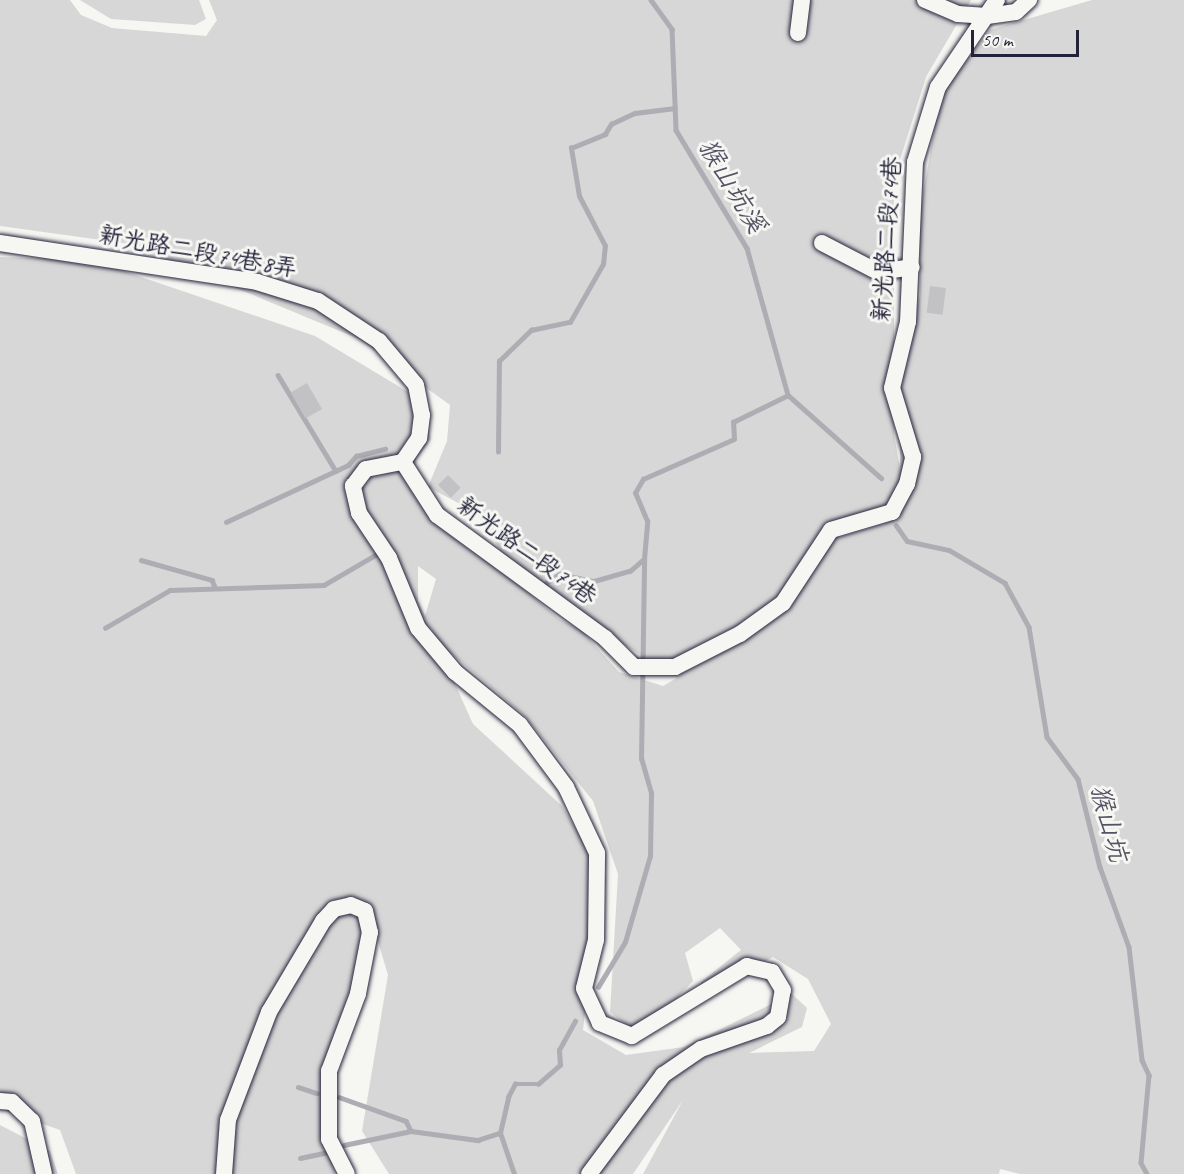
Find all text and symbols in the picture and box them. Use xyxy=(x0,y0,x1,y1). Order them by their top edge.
scale bar xyxy=(974,18,1082,56)
text: 50 m xyxy=(982,29,1013,51)
water label: 猴山坑溪 xyxy=(692,133,772,239)
street label: 新光路二段74巷 xyxy=(867,155,907,323)
street label: 新光路二段74巷8弄 xyxy=(97,220,299,284)
street label: 新光路二段74巷 xyxy=(452,491,602,611)
water label: 猴山坑 xyxy=(1084,781,1134,865)

